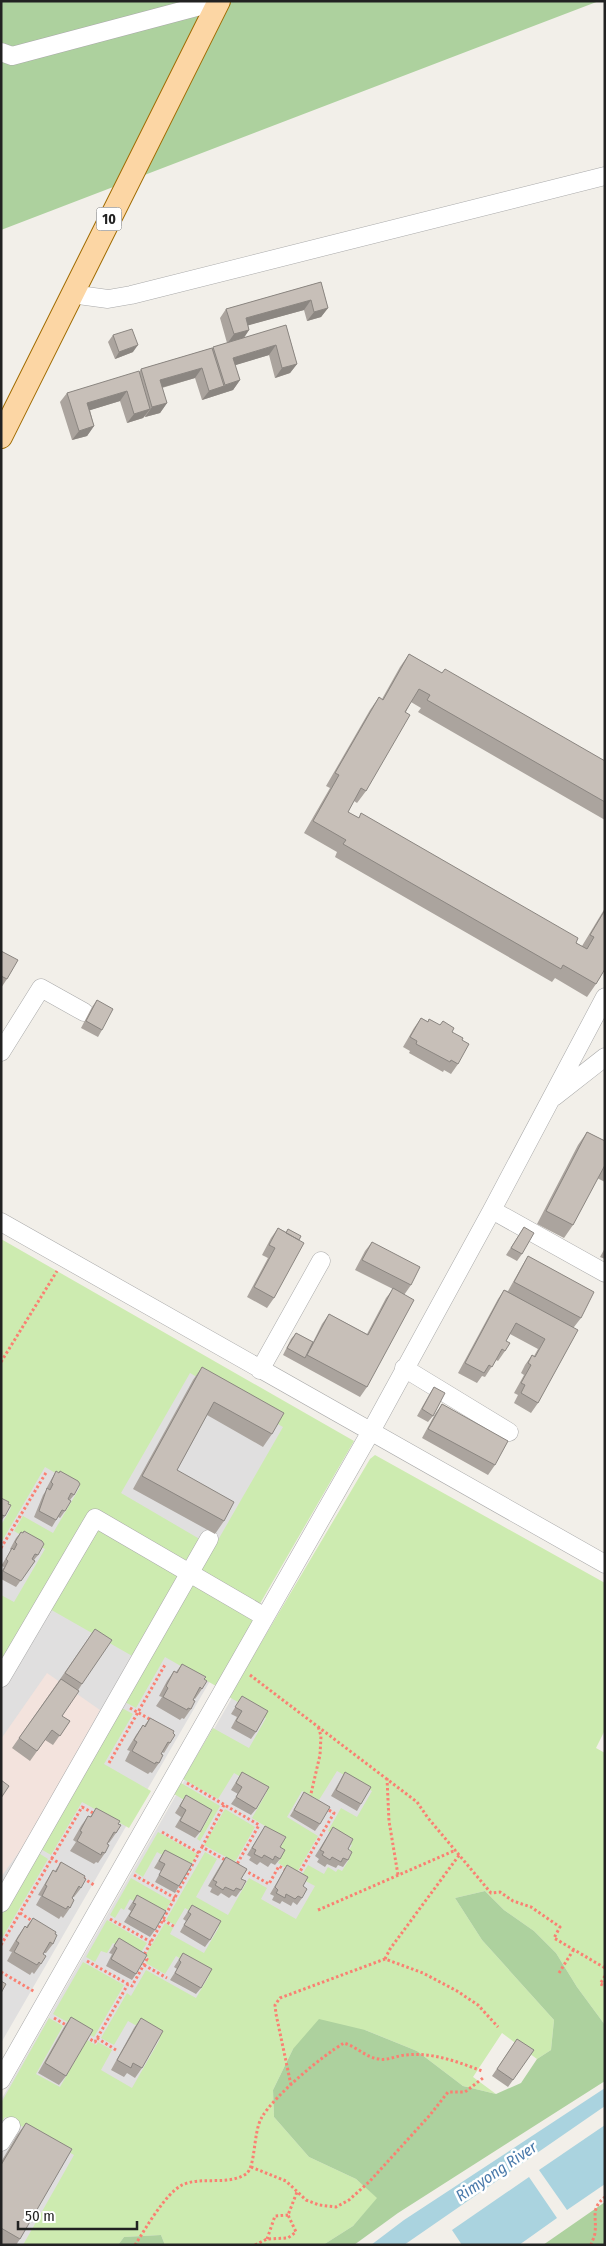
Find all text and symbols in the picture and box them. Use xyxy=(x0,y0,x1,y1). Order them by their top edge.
road number: 10 xyxy=(96,208,122,230)
water label: Rimyong River xyxy=(452,2137,541,2205)
scale bar xyxy=(18,2198,136,2230)
text: 50 m xyxy=(25,2207,55,2225)

